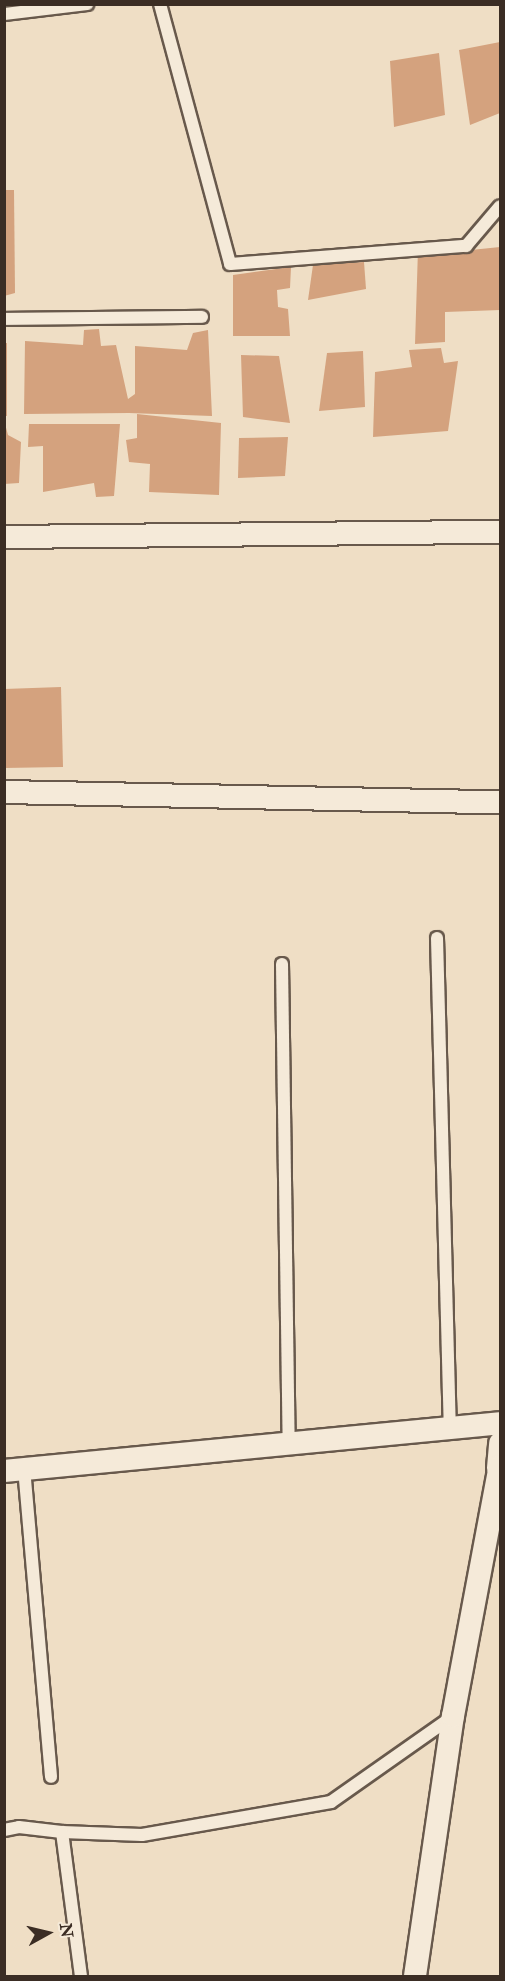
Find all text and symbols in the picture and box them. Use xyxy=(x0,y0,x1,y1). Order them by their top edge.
north arrow xyxy=(18,1903,78,1963)
text: N xyxy=(55,1922,77,1939)

